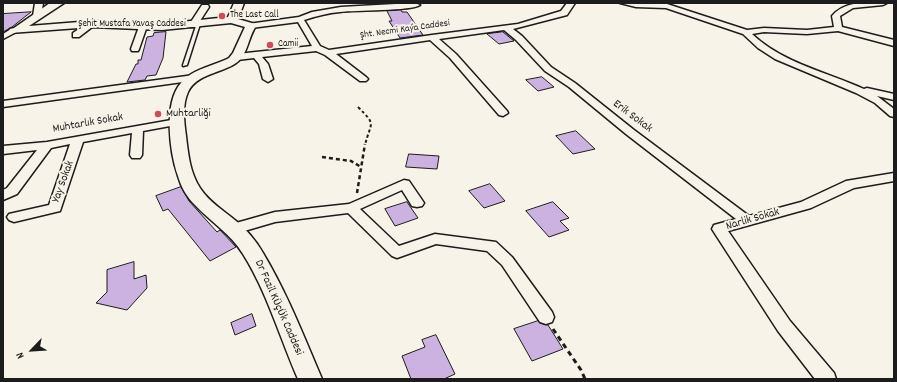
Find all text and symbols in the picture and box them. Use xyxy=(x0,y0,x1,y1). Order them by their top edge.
place label: The Last Call xyxy=(230,10,279,22)
marker: The Last Call xyxy=(217,11,227,21)
street label: Şht. Necmi Kaýa Caddesi xyxy=(359,18,451,42)
street label: Şehit Mustafa Yavaş Caddesi xyxy=(78,19,186,31)
place label: Camii xyxy=(278,39,298,51)
marker: Camii xyxy=(265,40,275,50)
street label: Erik Sokak xyxy=(609,97,655,137)
place label: Muhtarliği xyxy=(166,107,211,121)
marker: Muhtarliği xyxy=(153,109,163,119)
street label: Muhtarlık Sokak xyxy=(52,111,124,137)
street label: Yay Sokak xyxy=(50,159,78,205)
street label: Narlik Sokak xyxy=(725,206,781,234)
street label: Dr Fazil Kϋçϋk Caddesi xyxy=(250,258,306,358)
north arrow xyxy=(12,330,52,370)
text: N xyxy=(13,349,30,361)

